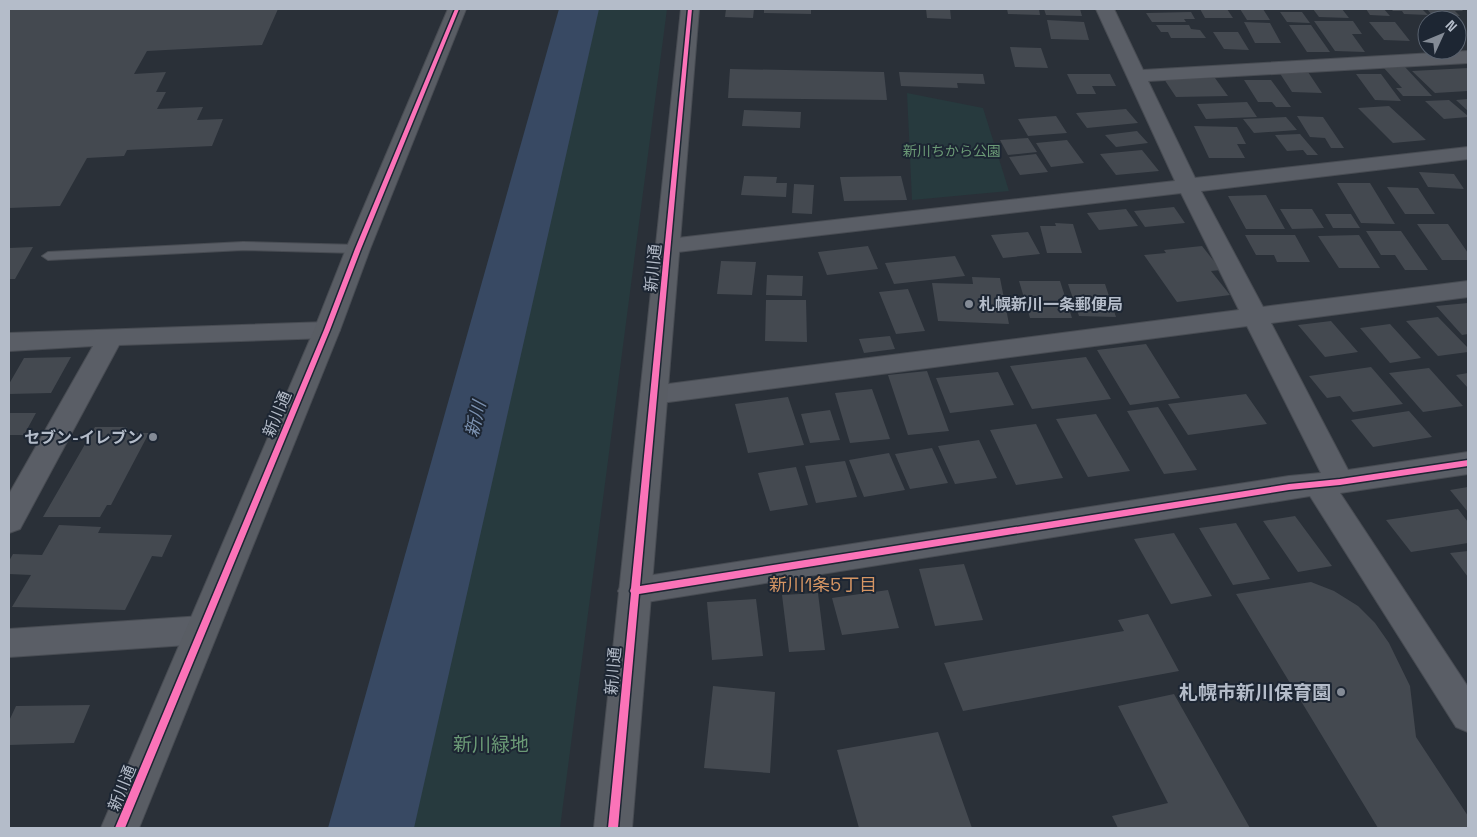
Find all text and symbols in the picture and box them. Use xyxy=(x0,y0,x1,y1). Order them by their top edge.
north arrow xyxy=(1417,10,1467,60)
text: N xyxy=(1442,16,1461,36)
park label: 新川ちから公園 xyxy=(903,142,1001,160)
street label: 新川通 xyxy=(640,243,666,293)
place label: 札幌新川一条郵便局 xyxy=(979,294,1123,315)
marker: 札幌新川一条郵便局 xyxy=(963,298,975,310)
street label: 新川通 xyxy=(258,388,296,440)
water label: 新川 xyxy=(459,397,491,439)
place label: セブン-イレブン xyxy=(24,427,143,448)
marker: セブン-イレブン xyxy=(147,431,159,443)
district label: 新川1条5丁目 xyxy=(769,573,877,596)
street label: 新川通 xyxy=(600,646,626,696)
place label: 札幌市新川保育園 xyxy=(1179,680,1331,705)
marker: 札幌市新川保育園 xyxy=(1335,686,1347,698)
park label: 新川緑地 xyxy=(453,732,529,757)
street label: 新川通 xyxy=(103,762,141,814)

